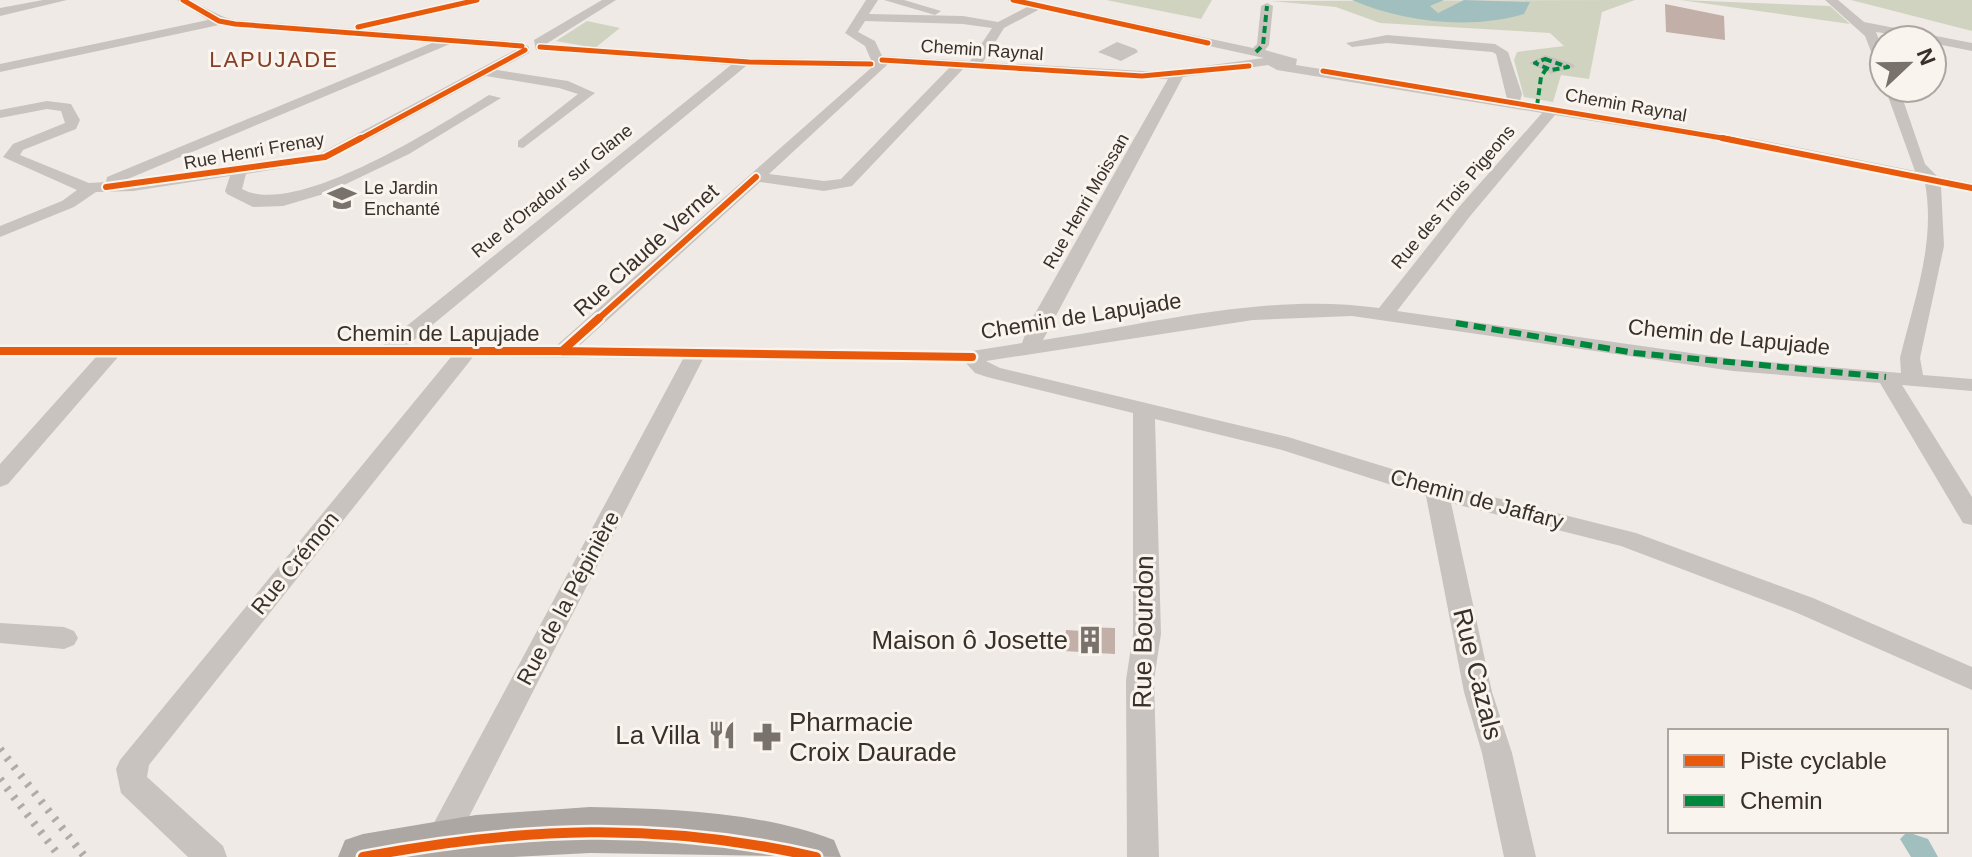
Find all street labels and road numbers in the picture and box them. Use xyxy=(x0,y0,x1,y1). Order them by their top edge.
street label: Chemin Raynal xyxy=(920,36,1044,64)
street label: Chemin Raynal xyxy=(1564,84,1688,126)
street label: Rue d'Oradour sur Glane xyxy=(468,120,636,262)
street label: Rue des Trois Pigeons xyxy=(1387,121,1519,273)
street label: Rue Henri Frenay xyxy=(182,129,326,173)
street label: Rue Henri Moissan xyxy=(1039,130,1133,272)
street label: Rue Claude Vernet xyxy=(569,179,723,321)
street label: Chemin de Lapujade xyxy=(979,288,1183,344)
street label: Chemin de Lapujade xyxy=(1627,314,1831,360)
street label: Chemin de Lapujade xyxy=(336,321,540,346)
street label: Chemin de Jaffary xyxy=(1388,464,1566,534)
street label: Rue Crémon xyxy=(246,507,344,619)
street label: Rue de la Pépinière xyxy=(512,507,624,689)
street label: Rue Bourdon xyxy=(1127,555,1159,709)
street label: Rue Cazals xyxy=(1447,605,1509,743)

